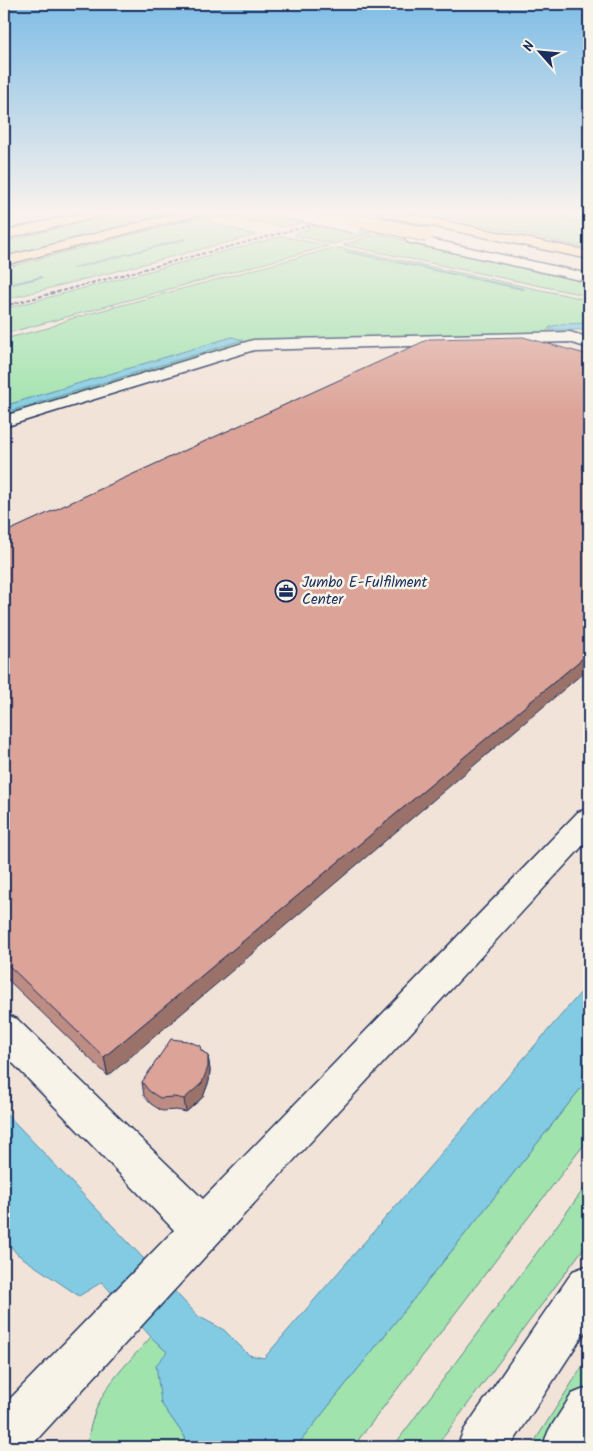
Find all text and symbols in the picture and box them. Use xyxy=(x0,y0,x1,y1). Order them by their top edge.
north arrow xyxy=(516,28,566,78)
text: N xyxy=(517,37,541,55)
place label: Jumbo E-Fulfilment Center xyxy=(302,571,428,612)
office icon: Jumbo E-Fulfilment Center xyxy=(274,579,298,603)

